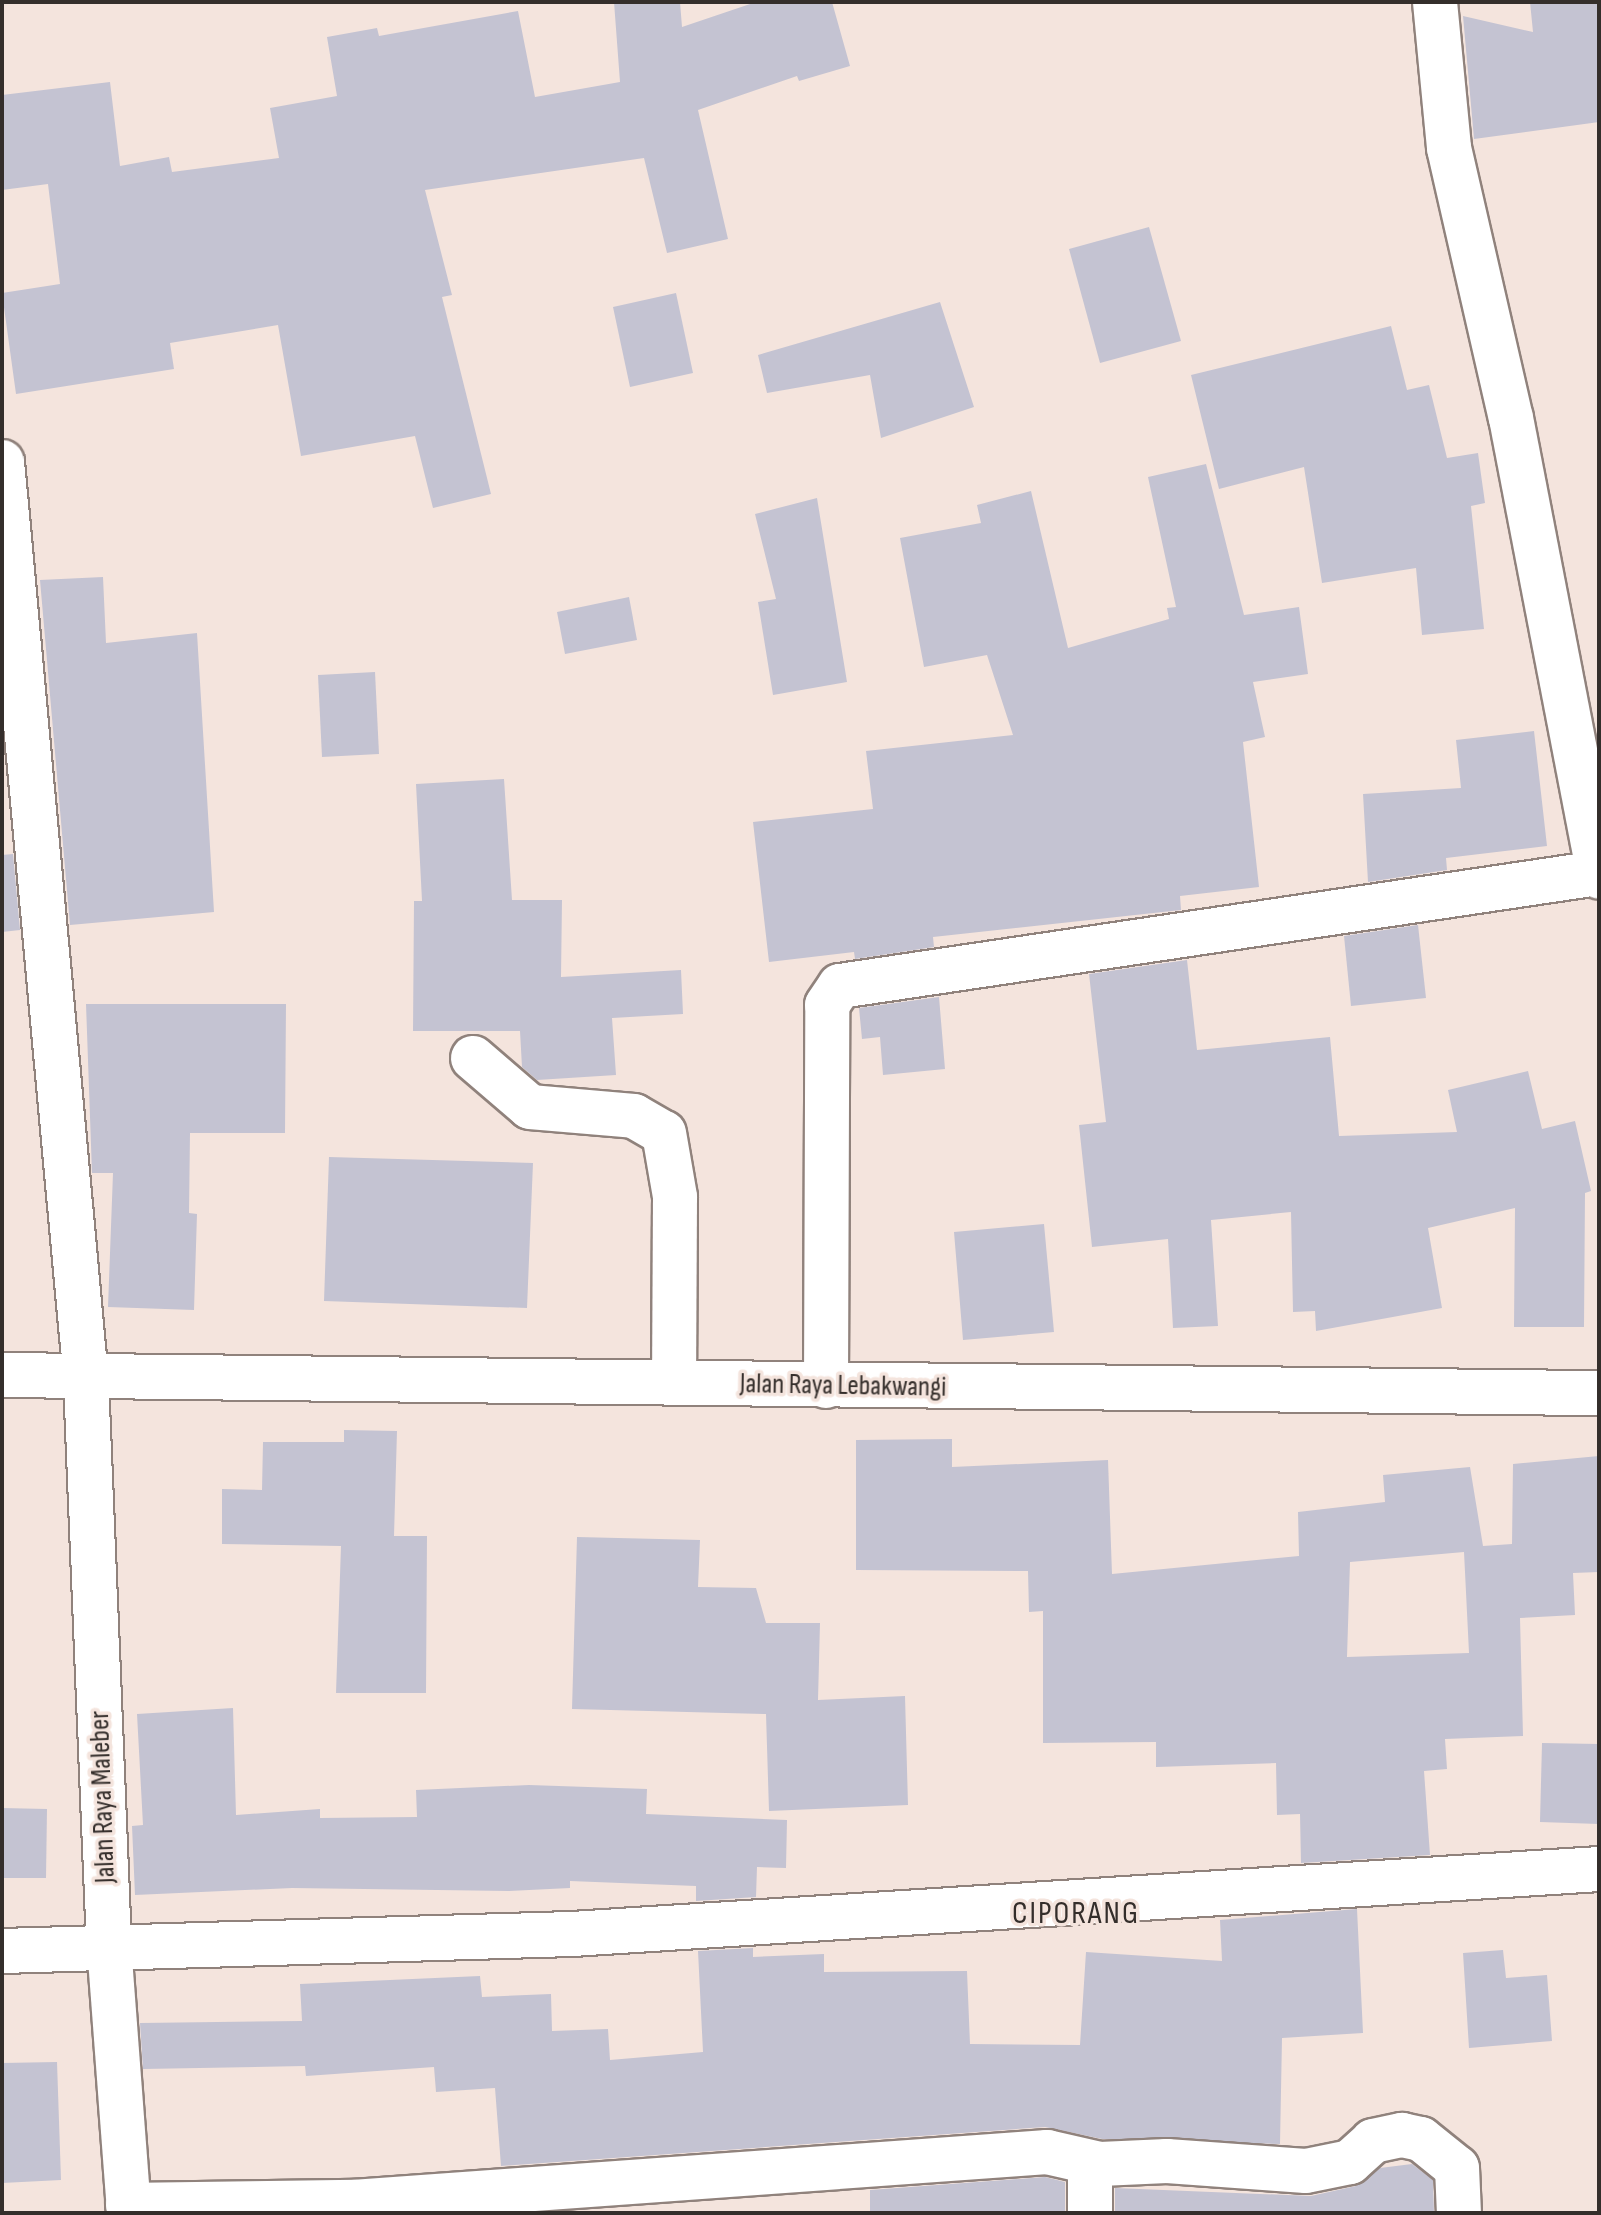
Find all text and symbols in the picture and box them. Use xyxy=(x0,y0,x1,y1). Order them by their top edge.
street label: Jalan Raya Lebakwangi xyxy=(739,1367,947,1405)
street label: Jalan Raya Maleber xyxy=(83,1710,123,1884)
district label: CIPORANG xyxy=(1012,1895,1140,1933)

